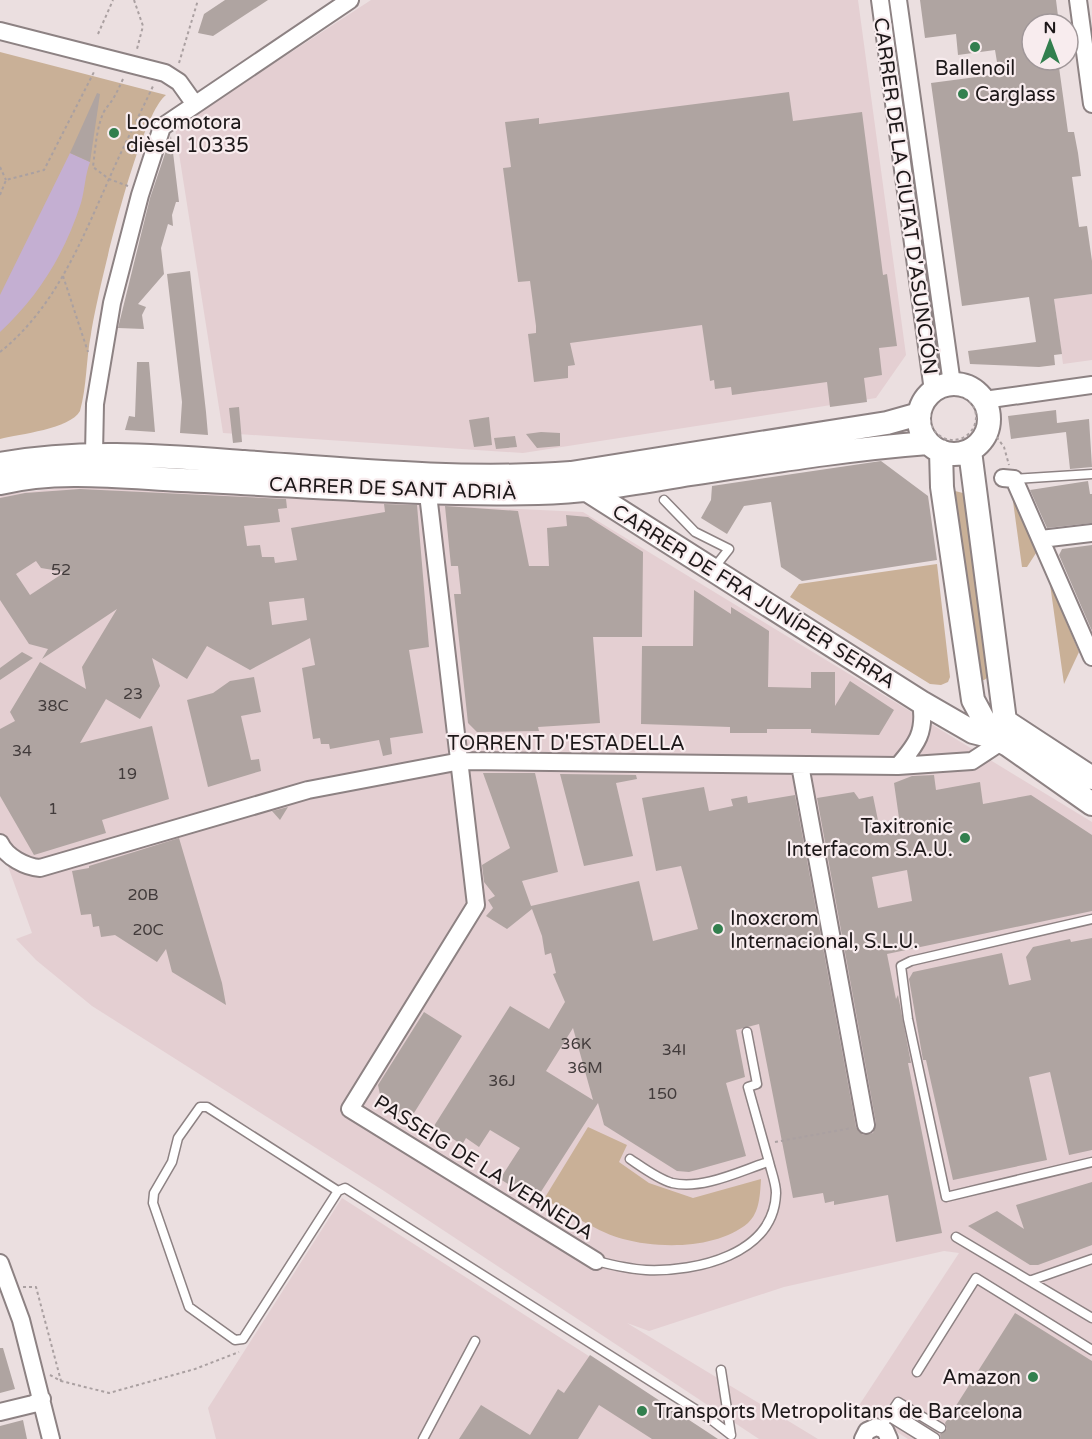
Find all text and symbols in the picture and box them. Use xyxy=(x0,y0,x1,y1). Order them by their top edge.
north arrow xyxy=(1020,12,1080,72)
street label: CARRER DE LA CIUTAT D'ASUNCIÓN xyxy=(868,16,943,376)
text: N xyxy=(1044,18,1056,38)
marker: Ballenoil xyxy=(968,40,982,54)
place label: Ballenoil xyxy=(935,57,1015,81)
place label: Carglass xyxy=(975,83,1056,107)
marker: Carglass xyxy=(956,87,970,101)
place label: Locomotora dièsel 10335 xyxy=(126,111,249,158)
marker: Locomotora dièsel 10335 xyxy=(107,126,121,140)
street label: CARRER DE SANT ADRIÀ xyxy=(269,472,517,505)
street label: CARRER DE FRA JUNÍPER SERRA xyxy=(607,499,900,694)
house number: 52 xyxy=(51,560,71,580)
house number: 23 xyxy=(123,684,143,704)
house number: 38C xyxy=(37,696,69,716)
street label: TORRENT D'ESTADELLA xyxy=(447,732,685,756)
house number: 34 xyxy=(12,741,32,761)
house number: 19 xyxy=(117,764,137,784)
house number: 1 xyxy=(48,799,58,819)
place label: Taxitronic Interfacom S.A.U. xyxy=(786,815,953,862)
marker: Taxitronic Interfacom S.A.U. xyxy=(958,831,972,845)
house number: 20B xyxy=(127,885,159,905)
place label: Inoxcrom Internacional, S.L.U. xyxy=(730,907,919,954)
house number: 20C xyxy=(132,920,164,940)
marker: Inoxcrom Internacional, S.L.U. xyxy=(711,922,725,936)
house number: 36K xyxy=(561,1034,592,1054)
house number: 34I xyxy=(662,1040,686,1060)
house number: 36M xyxy=(567,1058,603,1078)
house number: 36J xyxy=(488,1071,516,1091)
house number: 150 xyxy=(647,1084,677,1104)
street label: PASSEIG DE LA VERNEDA xyxy=(369,1090,598,1245)
place label: Amazon xyxy=(942,1366,1021,1390)
marker: Amazon xyxy=(1026,1370,1040,1384)
place label: Transports Metropolitans de Barcelona xyxy=(654,1400,1023,1424)
marker: Transports Metropolitans de Barcelona xyxy=(635,1404,649,1418)

